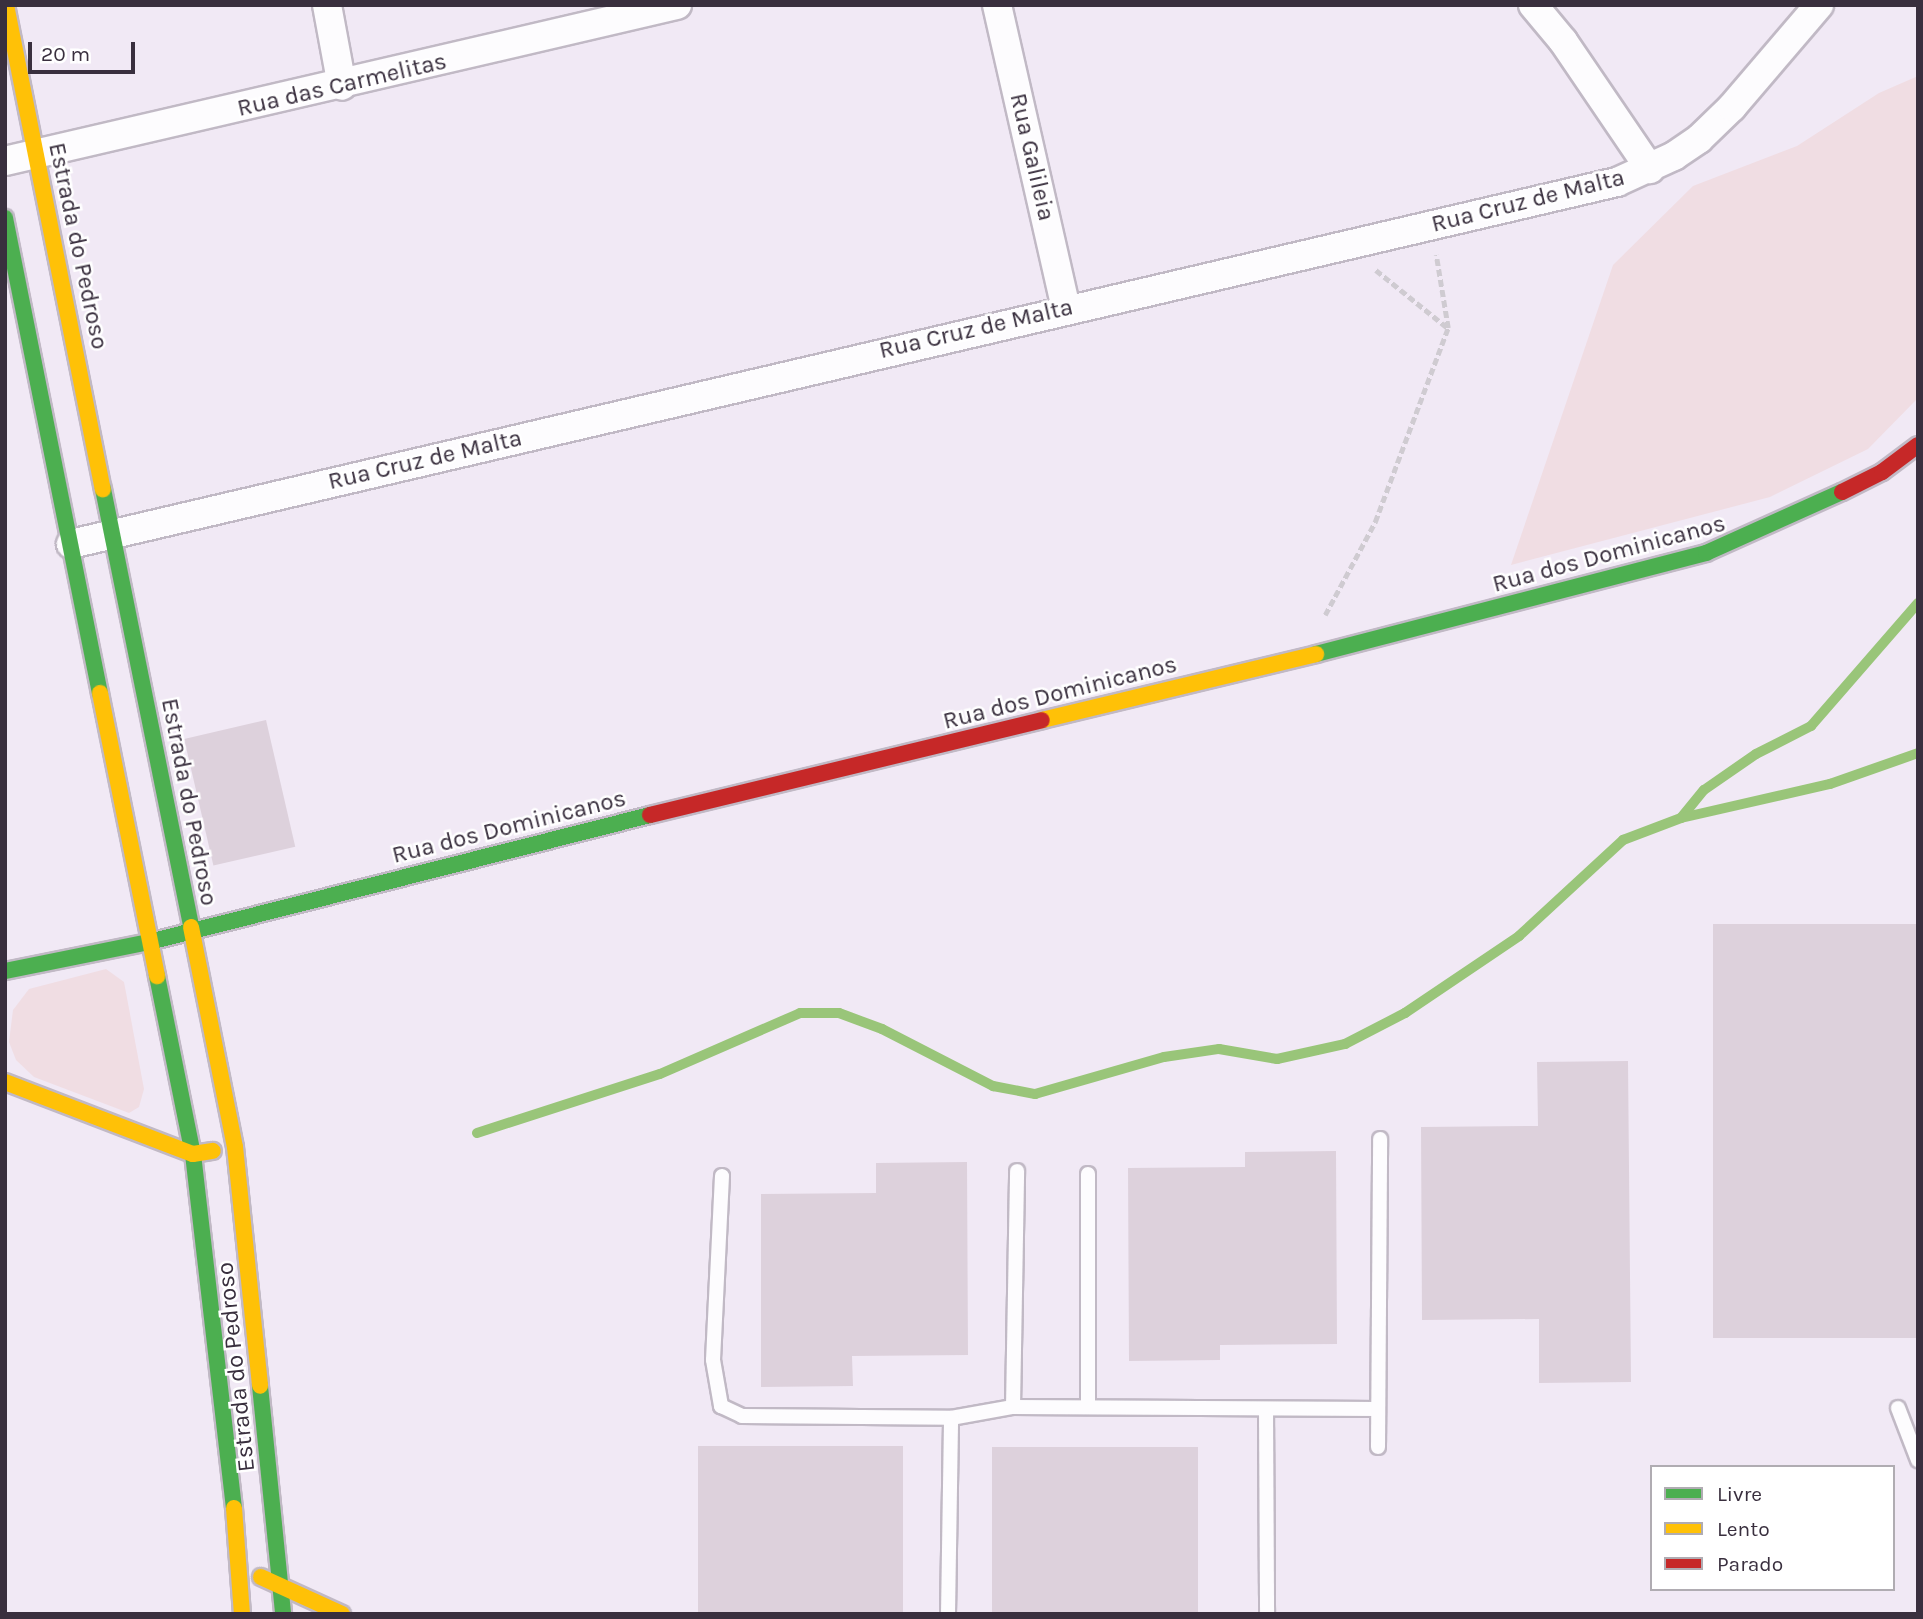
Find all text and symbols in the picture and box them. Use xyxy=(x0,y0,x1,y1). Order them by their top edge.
scale bar xyxy=(32,28,138,72)
text: 20 m xyxy=(41,42,90,66)
street label: Rua das Carmelitas xyxy=(235,47,449,123)
street label: Rua Galileia xyxy=(1003,90,1061,224)
street label: Estrada do Pedroso xyxy=(42,140,114,352)
street label: Rua Cruz de Malta xyxy=(1429,163,1627,239)
street label: Rua Cruz de Malta xyxy=(876,293,1076,365)
street label: Rua Cruz de Malta xyxy=(325,424,525,496)
street label: Rua dos Dominicanos xyxy=(1489,509,1729,599)
street label: Rua dos Dominicanos xyxy=(940,650,1180,736)
street label: Estrada do Pedroso xyxy=(155,696,223,908)
street label: Rua dos Dominicanos xyxy=(389,784,629,870)
street label: Estrada do Pedroso xyxy=(211,1261,261,1473)
legend xyxy=(1650,1465,1895,1591)
text: Livre xyxy=(1717,1482,1762,1506)
text: Lento xyxy=(1717,1517,1770,1541)
text: Parado xyxy=(1717,1552,1783,1576)

